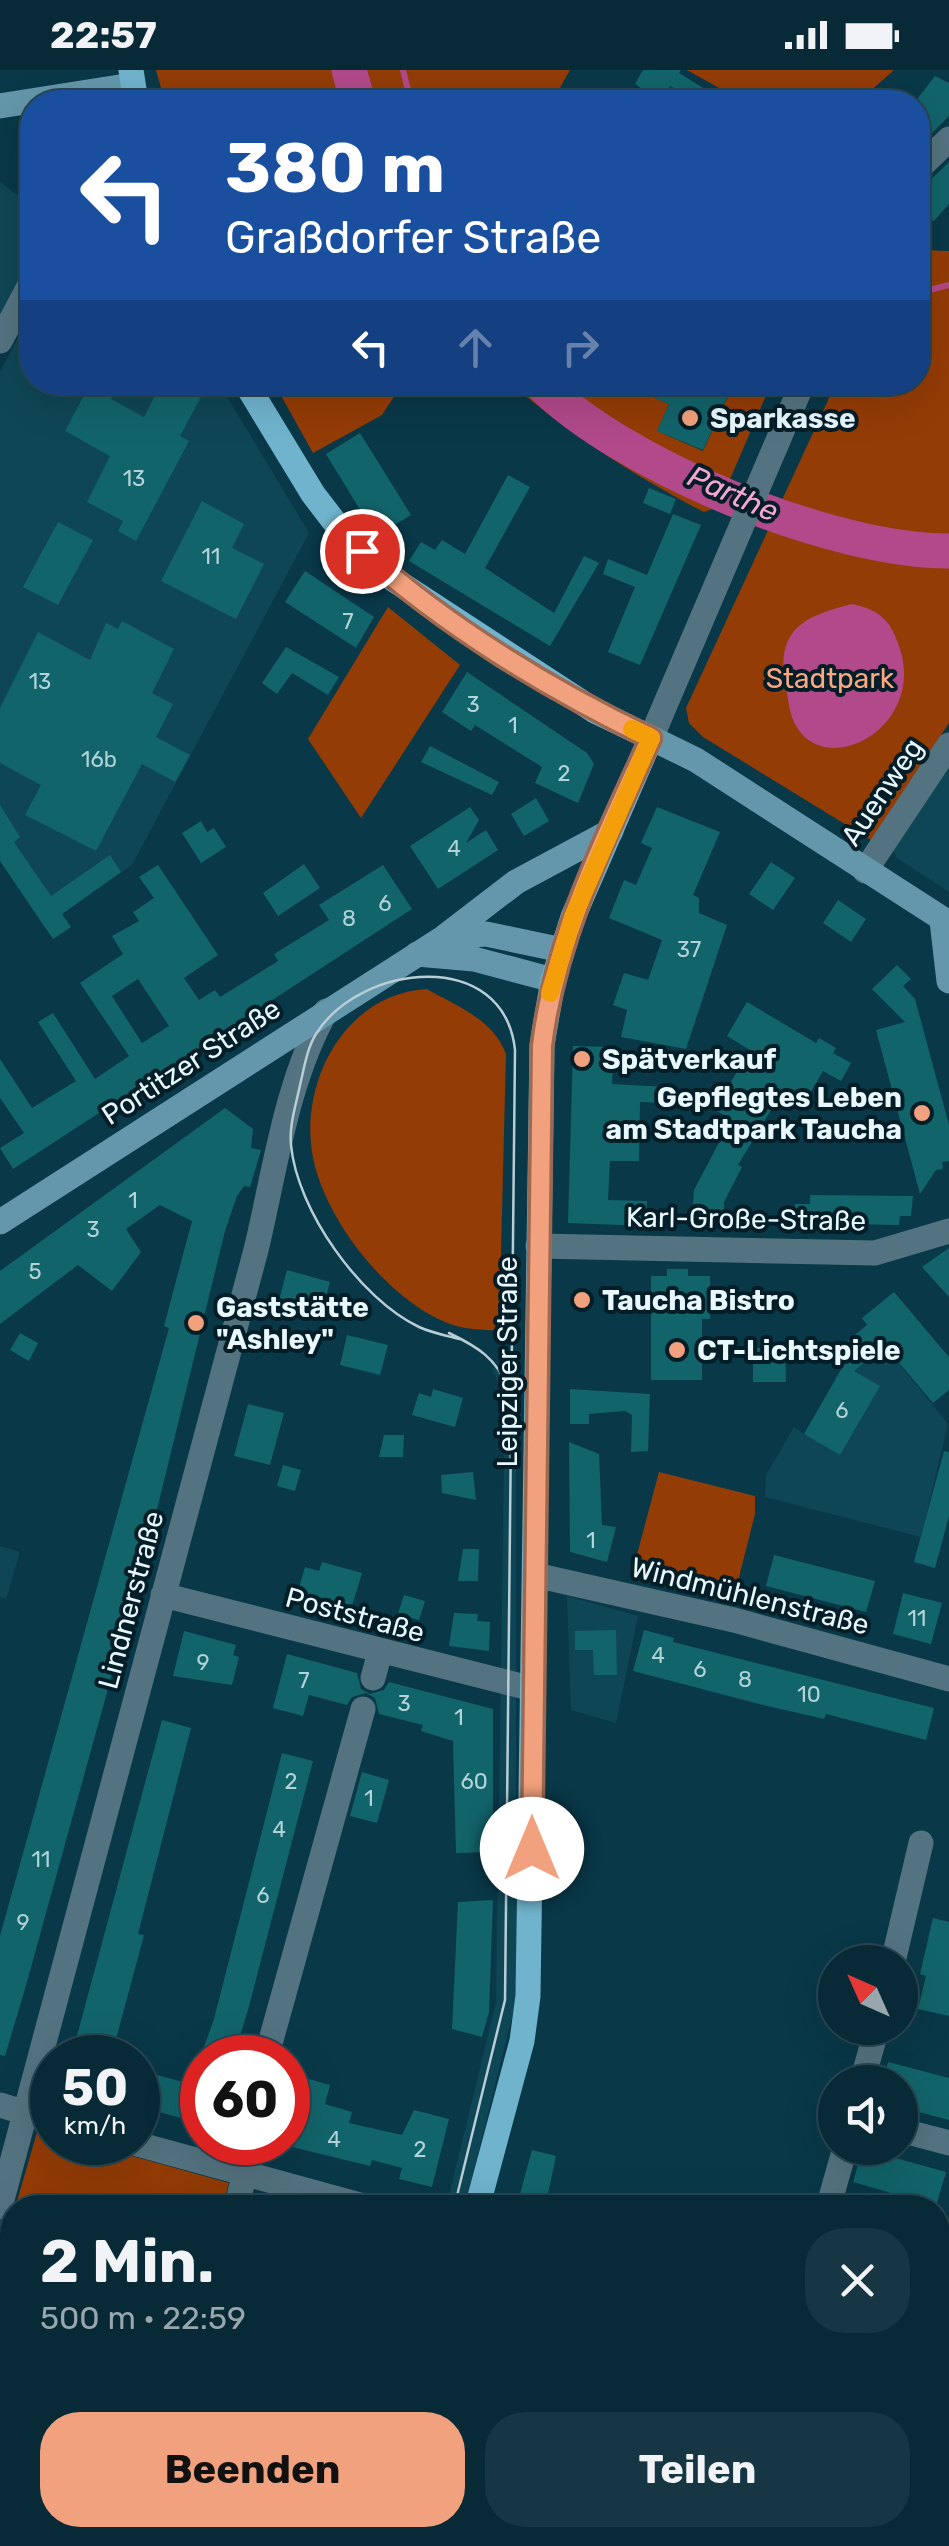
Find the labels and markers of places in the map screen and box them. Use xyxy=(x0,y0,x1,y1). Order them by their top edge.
place label: Sparkasse xyxy=(710,402,856,435)
marker: Sparkasse xyxy=(679,407,701,429)
pin xyxy=(320,509,405,594)
place label: Spätverkauf xyxy=(602,1043,777,1076)
marker: Spätverkauf xyxy=(571,1048,593,1070)
place label: Gepflegtes Leben am Stadtpark Taucha xyxy=(606,1081,902,1146)
marker: Gepflegtes Leben am Stadtpark Taucha xyxy=(911,1102,933,1124)
place label: Taucha Bistro xyxy=(602,1284,795,1317)
marker: Taucha Bistro xyxy=(571,1289,593,1311)
place label: Gaststätte "Ashley" xyxy=(216,1291,369,1356)
marker: Gaststätte "Ashley" xyxy=(185,1312,207,1334)
place label: CT-Lichtspiele xyxy=(697,1334,901,1367)
marker: CT-Lichtspiele xyxy=(666,1339,688,1361)

